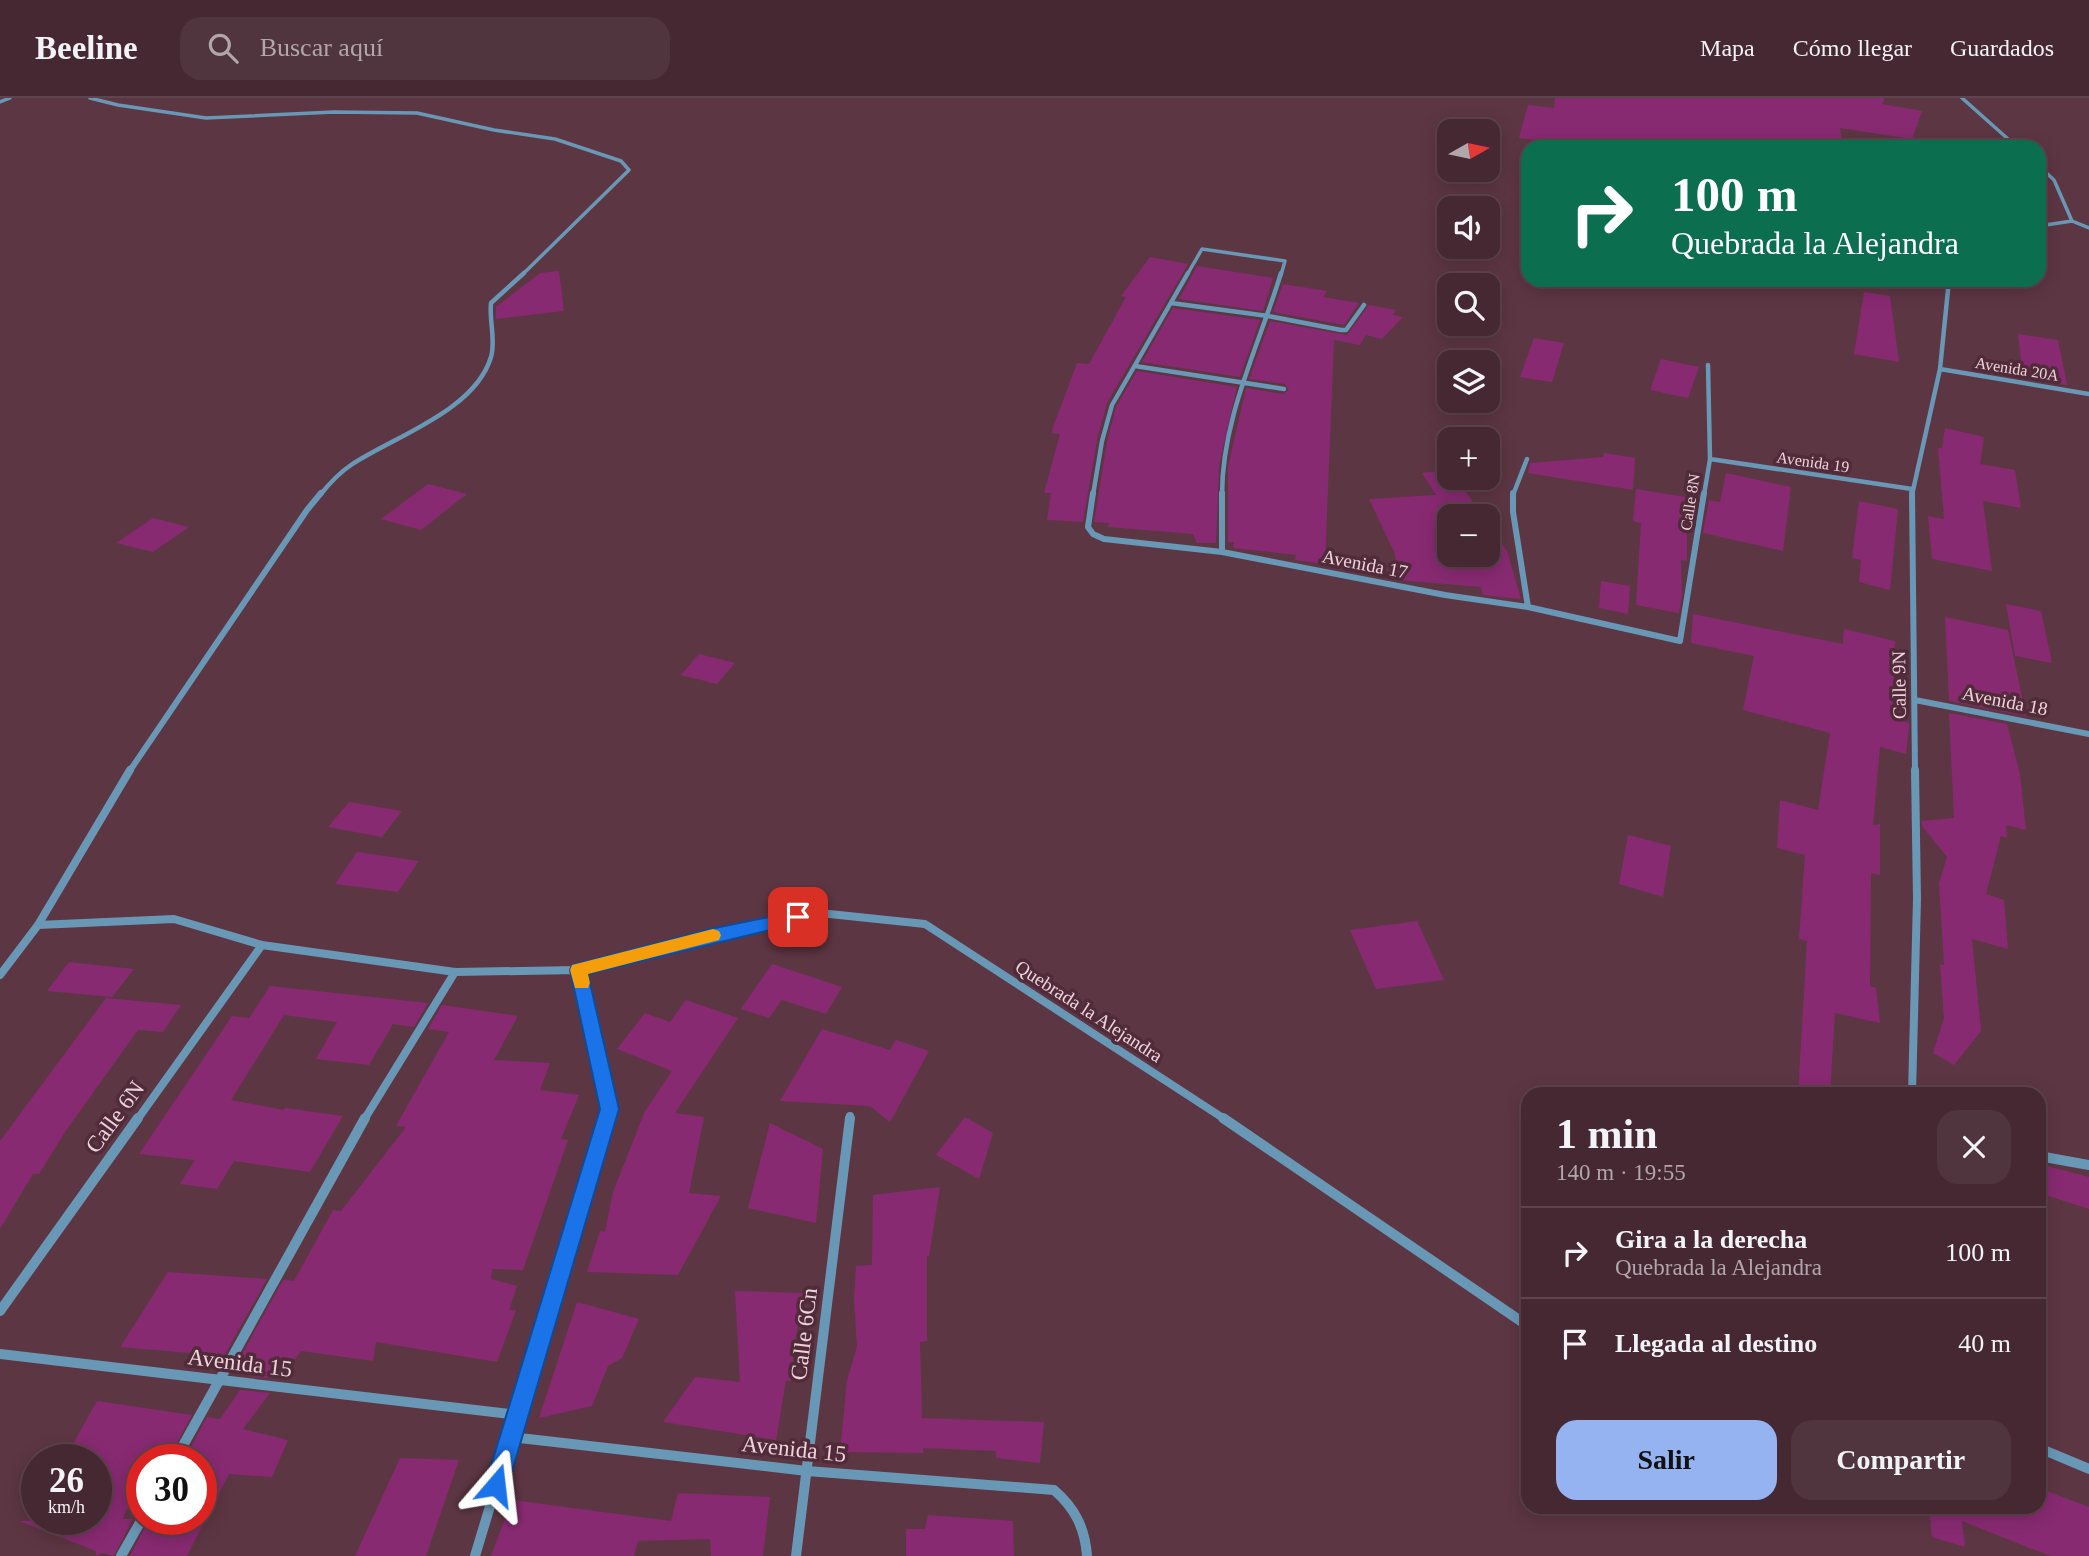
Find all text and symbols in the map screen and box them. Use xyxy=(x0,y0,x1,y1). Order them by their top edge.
search box xyxy=(180,17,670,80)
icon: search xyxy=(204,29,242,67)
text: Beeline xyxy=(35,30,138,66)
text: Buscar aquí xyxy=(260,33,383,62)
text: Mapa xyxy=(1700,35,1755,61)
text: Cómo llegar xyxy=(1793,35,1912,61)
text: Guardados xyxy=(1950,35,2054,61)
north arrow xyxy=(1437,119,1500,182)
map controls xyxy=(1437,119,1500,567)
text: 100 m xyxy=(1671,167,1798,222)
icon: right xyxy=(1556,168,1647,259)
button: sound xyxy=(1437,196,1500,259)
text: Quebrada la Alejandra xyxy=(1671,225,1959,261)
button: search xyxy=(1437,273,1500,336)
button: layers xyxy=(1437,350,1500,413)
street label: Avenida 20A xyxy=(1974,354,2061,384)
button: + xyxy=(1437,427,1500,490)
street label: Avenida 19 xyxy=(1776,449,1850,475)
street label: Calle 8N xyxy=(1677,472,1703,532)
button: − xyxy=(1437,504,1500,567)
street label: Avenida 17 xyxy=(1320,545,1410,583)
street label: Calle 9N xyxy=(1888,651,1910,719)
street label: Avenida 18 xyxy=(1960,682,2050,720)
pin xyxy=(768,887,828,947)
icon: arrive xyxy=(779,898,817,936)
street label: Quebrada la Alejandra xyxy=(1012,956,1167,1067)
street label: Calle 6N xyxy=(81,1076,150,1158)
button: close xyxy=(1937,1110,2011,1184)
text: 1 min xyxy=(1556,1111,1658,1157)
text: 140 m · 19:55 xyxy=(1556,1160,1686,1185)
text: Gira a la derecha xyxy=(1615,1225,1807,1254)
icon: right xyxy=(1556,1234,1594,1272)
text: 100 m xyxy=(1945,1238,2011,1267)
text: Quebrada la Alejandra xyxy=(1615,1255,1822,1280)
street label: Calle 6Cn xyxy=(786,1286,822,1381)
icon: arrive xyxy=(1556,1325,1594,1363)
text: Llegada al destino xyxy=(1615,1329,1817,1358)
text: 40 m xyxy=(1958,1329,2011,1358)
street label: Avenida 15 xyxy=(186,1344,294,1382)
button: Salir xyxy=(1556,1420,1777,1500)
button: Compartir xyxy=(1791,1420,2011,1500)
street label: Avenida 15 xyxy=(740,1431,848,1467)
speed limit sign: 30 xyxy=(126,1444,217,1535)
position arrow xyxy=(459,1448,533,1522)
text: 26 xyxy=(49,1461,84,1500)
text: km/h xyxy=(48,1497,85,1517)

